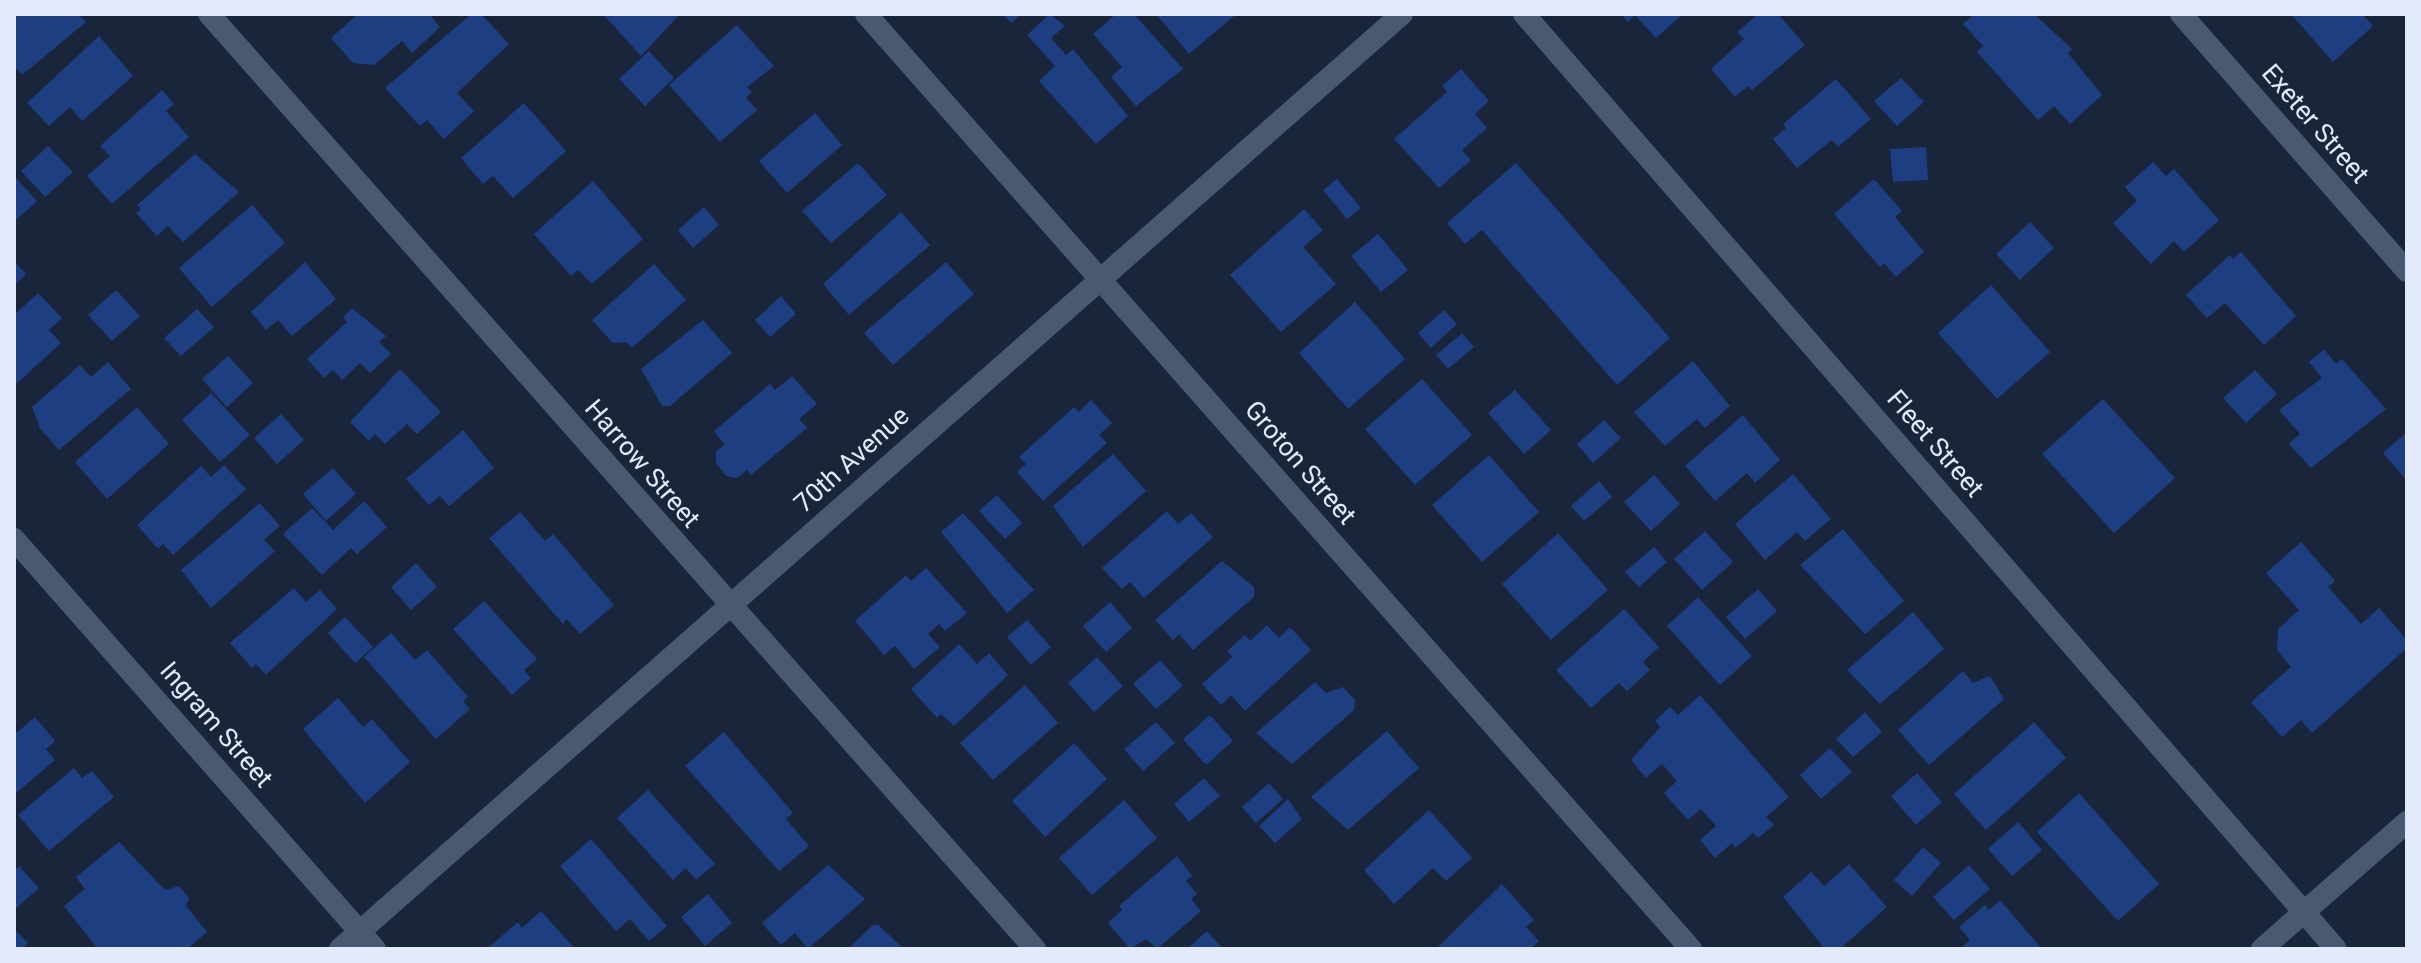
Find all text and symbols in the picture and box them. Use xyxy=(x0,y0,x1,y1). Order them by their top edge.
street label: Exeter Street xyxy=(2255,58,2375,190)
street label: Fleet Street xyxy=(1880,384,1990,504)
street label: Harrow Street xyxy=(578,394,706,534)
street label: Groton Street xyxy=(1238,395,1362,531)
street label: 70th Avenue xyxy=(788,400,916,520)
street label: Ingram Street xyxy=(153,656,279,794)

